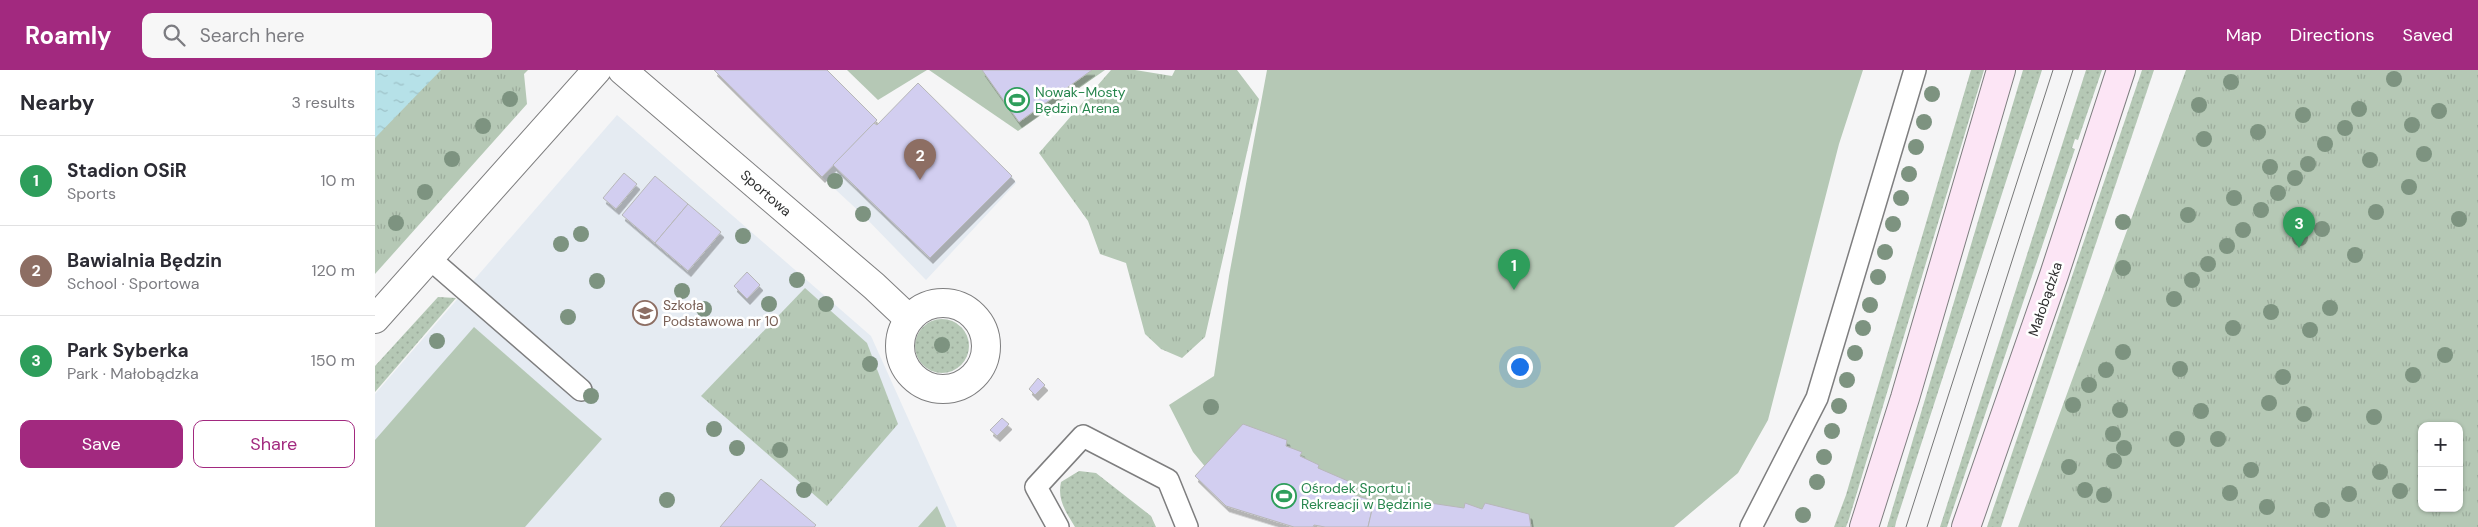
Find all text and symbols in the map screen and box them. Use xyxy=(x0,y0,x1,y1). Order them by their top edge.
search box xyxy=(142,13,492,58)
text: Roamly xyxy=(25,20,112,51)
icon: search xyxy=(160,21,188,49)
text: Search here xyxy=(200,23,304,48)
text: Map xyxy=(2226,23,2262,47)
text: Directions xyxy=(2290,23,2375,47)
text: Saved xyxy=(2403,23,2453,47)
place label: Nowak-Mosty Będzin Arena xyxy=(1035,83,1126,117)
sports icon: Nowak-Mosty Będzin Arena xyxy=(1004,87,1030,113)
text: Nearby xyxy=(20,89,94,117)
text: 3 results xyxy=(292,92,355,113)
pin: 2 xyxy=(904,139,936,180)
text: Stadion OSiR xyxy=(67,158,187,183)
street label: Sportowa xyxy=(737,166,795,220)
text: 1 xyxy=(33,170,39,191)
text: 10 m xyxy=(321,170,355,191)
text: Sports xyxy=(67,183,116,204)
pin: 3 xyxy=(2283,207,2315,248)
text: Bawialnia Będzin xyxy=(67,248,222,273)
pin: 1 xyxy=(1498,249,1530,290)
street label: Małobądzka xyxy=(2024,259,2066,339)
text: 2 xyxy=(31,260,41,281)
text: 120 m xyxy=(311,260,355,281)
text: School · Sportowa xyxy=(67,273,199,294)
place label: Szkoła Podstawowa nr 10 xyxy=(663,296,779,330)
school or university icon: Szkoła Podstawowa nr 10 xyxy=(632,300,658,326)
text: Park Syberka xyxy=(67,338,189,363)
text: 3 xyxy=(31,350,41,371)
text: 150 m xyxy=(311,350,355,371)
your location xyxy=(1507,354,1533,380)
text: Park · Małobądzka xyxy=(67,363,199,384)
button: Save xyxy=(20,420,183,468)
button: Share xyxy=(193,420,355,468)
map controls xyxy=(2418,422,2463,512)
button: + xyxy=(2418,422,2463,467)
button: − xyxy=(2418,467,2463,512)
place label: Ośrodek Sportu i Rekreacji w Będzinie xyxy=(1301,479,1432,513)
sports icon: Ośrodek Sportu i Rekreacji w Będzinie xyxy=(1271,483,1297,509)

